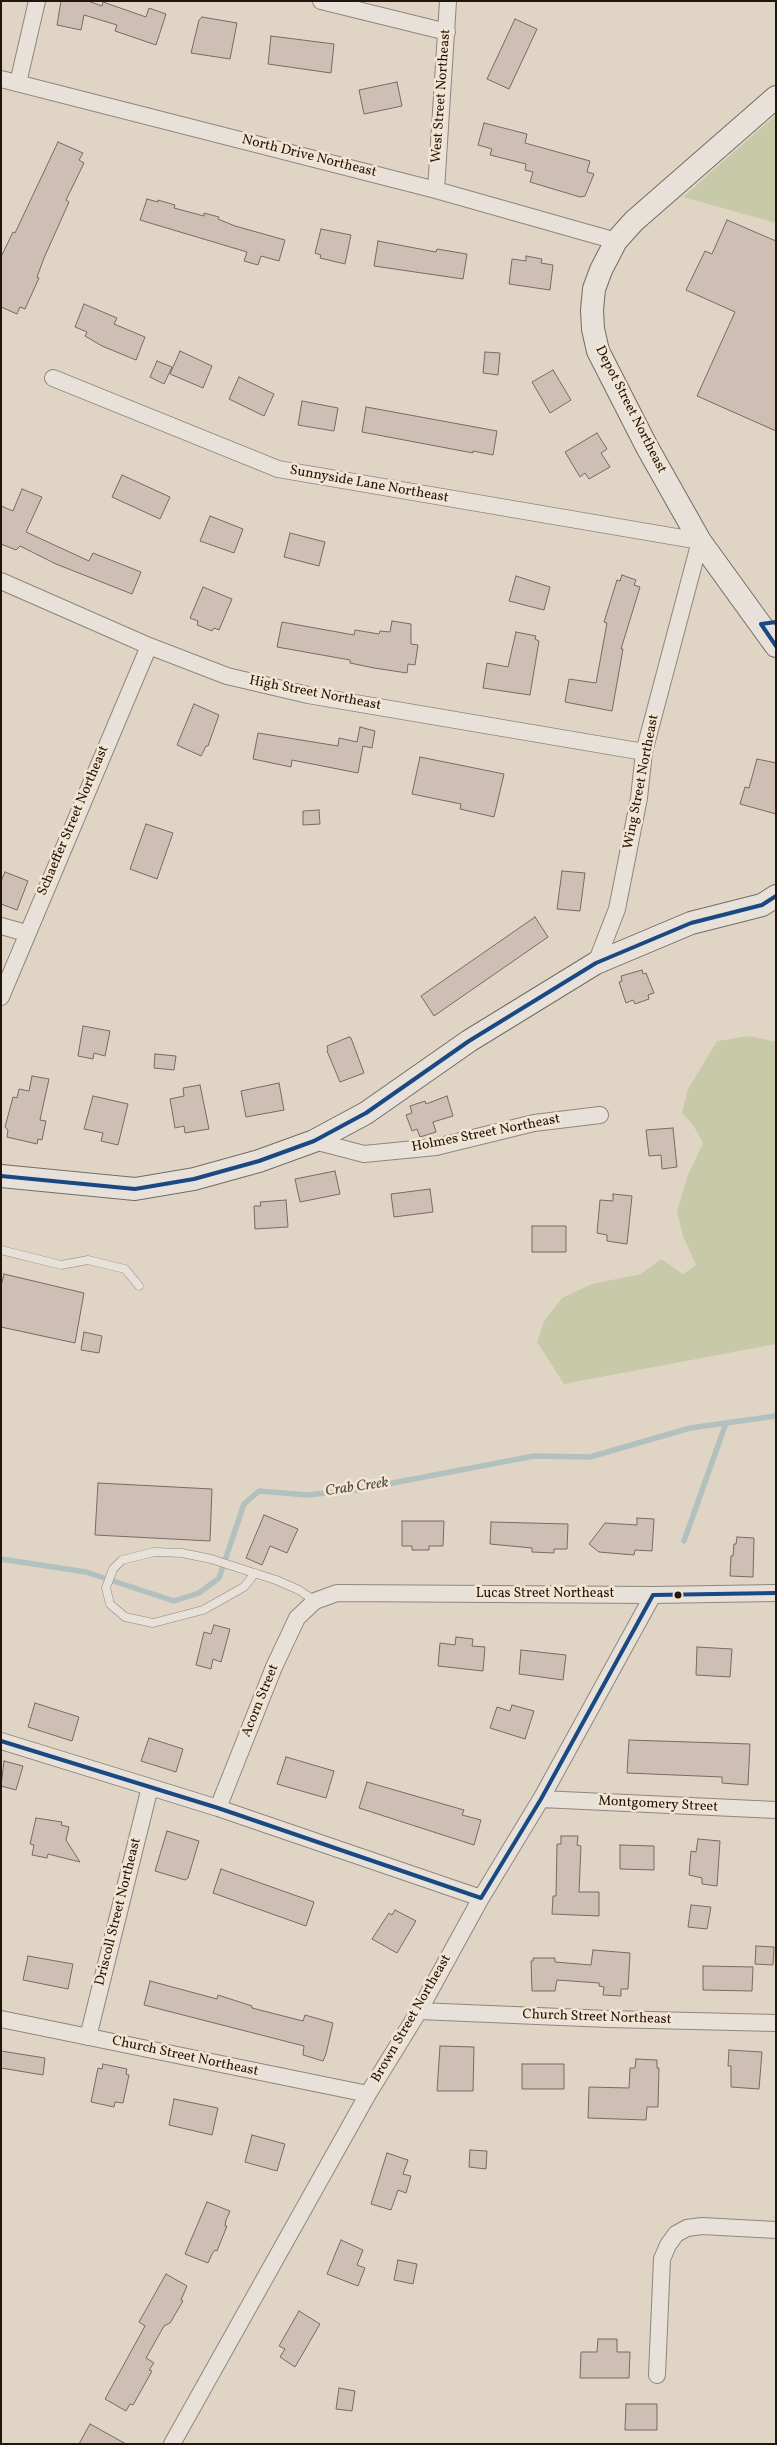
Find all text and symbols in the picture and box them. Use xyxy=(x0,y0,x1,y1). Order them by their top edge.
street label: West Street Northeast xyxy=(429,28,455,164)
street label: North Drive Northeast xyxy=(240,132,378,182)
street label: Depot Street Northeast xyxy=(591,343,669,477)
street label: Sunnyside Lane Northeast xyxy=(288,463,450,507)
street label: High Street Northeast xyxy=(248,673,382,715)
street label: Wing Street Northeast xyxy=(621,713,663,851)
street label: Schaeffer Street Northeast xyxy=(35,744,113,898)
street label: Holmes Street Northeast xyxy=(410,1111,562,1157)
water label: Crab Creek xyxy=(324,1475,390,1501)
street label: Lucas Street Northeast xyxy=(476,1586,614,1602)
unlabelled marker xyxy=(673,1590,683,1600)
street label: Acorn Street xyxy=(239,1662,283,1740)
street label: Montgomery Street xyxy=(598,1793,718,1817)
street label: Driscoll Street Northeast xyxy=(92,1836,146,1988)
street label: Brown Street Northeast xyxy=(369,1952,455,2086)
street label: Church Street Northeast xyxy=(522,2007,672,2029)
street label: Church Street Northeast xyxy=(110,2033,260,2081)

